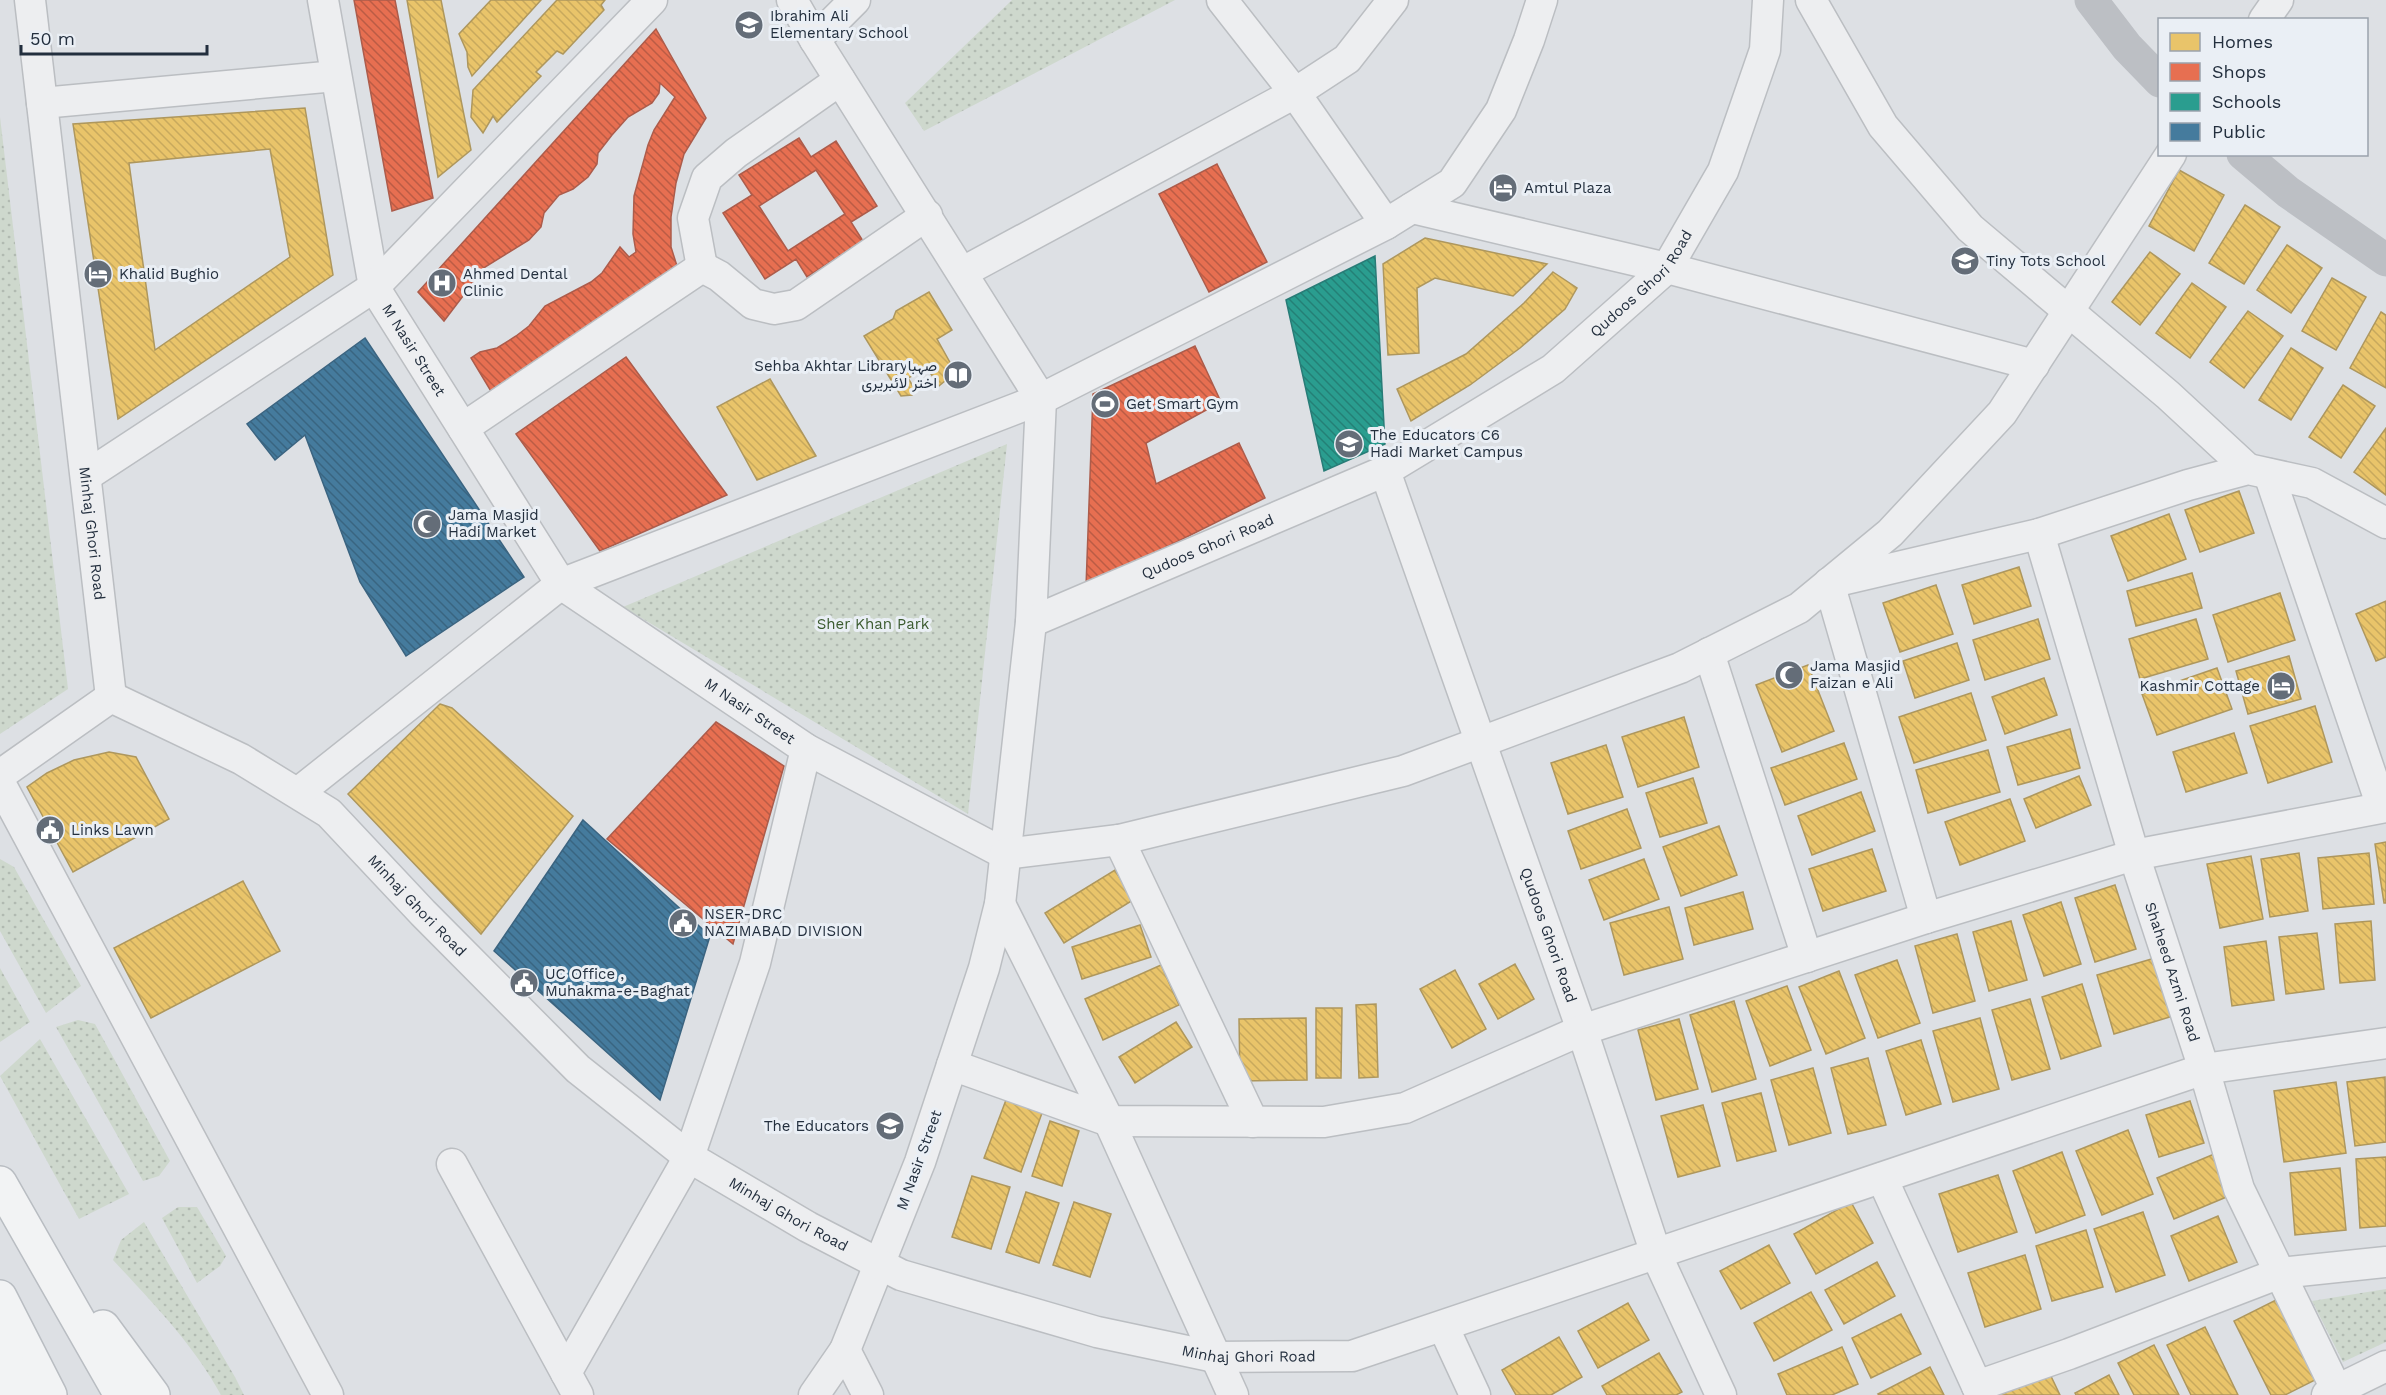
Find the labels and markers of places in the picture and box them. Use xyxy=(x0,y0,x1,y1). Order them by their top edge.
place label: Ibrahim Ali Elementary School xyxy=(770,7,909,42)
school or university icon: Ibrahim Ali Elementary School xyxy=(733,9,765,41)
hotel icon: Amtul Plaza xyxy=(1487,172,1519,204)
place label: Amtul Plaza xyxy=(1524,179,1612,197)
school or university icon: Tiny Tots School xyxy=(1949,245,1981,277)
place label: Tiny Tots School xyxy=(1986,252,2106,270)
hotel icon: Khalid Bughio xyxy=(82,258,114,290)
place label: Khalid Bughio xyxy=(119,265,219,283)
place label: Ahmed Dental Clinic xyxy=(463,265,568,300)
hospital icon: Ahmed Dental Clinic xyxy=(426,267,458,299)
place label: Sehba Akhtar Libraryصہبا اختر لائبریری xyxy=(754,357,937,393)
library icon: Sehba Akhtar Libraryصہبا اختر لائبریری xyxy=(942,359,974,391)
sports icon: Get Smart Gym xyxy=(1089,388,1121,420)
place label: Get Smart Gym xyxy=(1126,395,1239,413)
place label: The Educators C6 Hadi Market Campus xyxy=(1370,426,1523,461)
school or university icon: The Educators C6 Hadi Market Campus xyxy=(1333,428,1365,460)
place label: Jama Masjid Hadi Market xyxy=(448,506,539,541)
mosque icon: Jama Masjid Hadi Market xyxy=(411,508,443,540)
place label: Jama Masjid Faizan e Ali xyxy=(1810,657,1901,692)
mosque icon: Jama Masjid Faizan e Ali xyxy=(1773,659,1805,691)
hotel icon: Kashmir Cottage xyxy=(2265,670,2297,702)
place label: Kashmir Cottage xyxy=(2140,677,2260,695)
public building icon: Links Lawn xyxy=(34,814,66,846)
place label: Links Lawn xyxy=(71,821,154,839)
place label: NSER-DRC NAZIMABAD DIVISION xyxy=(704,905,863,940)
public building icon: NSER-DRC NAZIMABAD DIVISION xyxy=(667,907,699,939)
place label: UC Office , Muhakma-e-Baghat xyxy=(545,965,690,1000)
public building icon: UC Office , Muhakma-e-Baghat xyxy=(508,967,540,999)
school or university icon: The Educators xyxy=(874,1110,906,1142)
place label: The Educators xyxy=(764,1117,869,1135)

